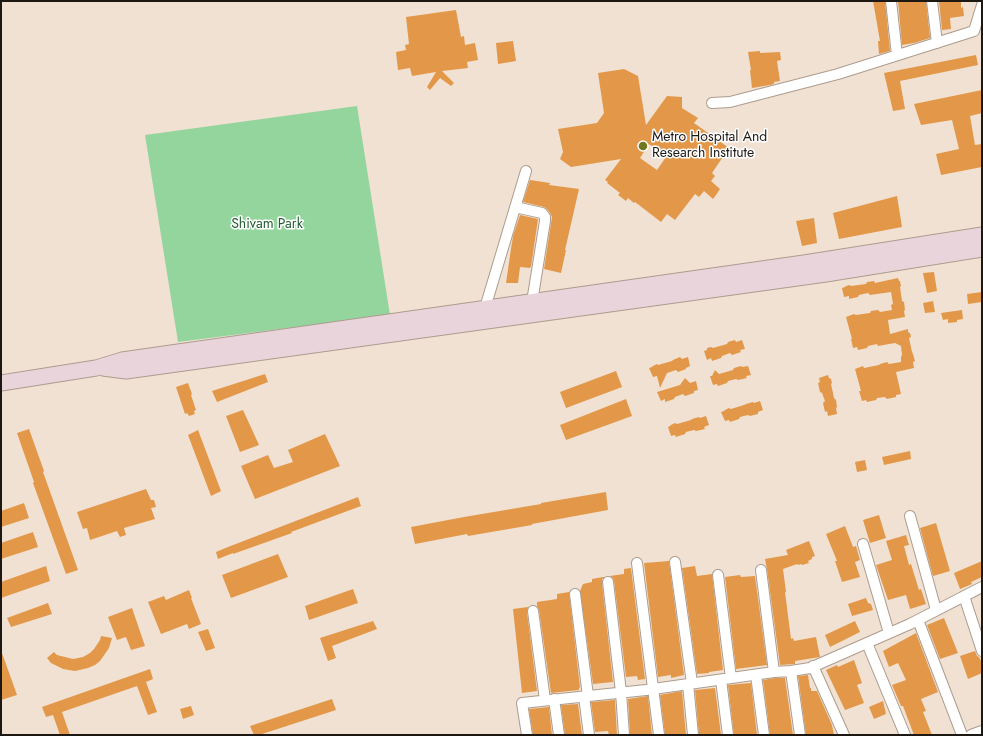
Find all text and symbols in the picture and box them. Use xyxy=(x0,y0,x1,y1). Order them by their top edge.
place label: Metro Hospital And Research Institute xyxy=(652,130,767,162)
marker: Metro Hospital And Research Institute xyxy=(637,140,649,152)
park label: Shivam Park xyxy=(231,217,303,233)

